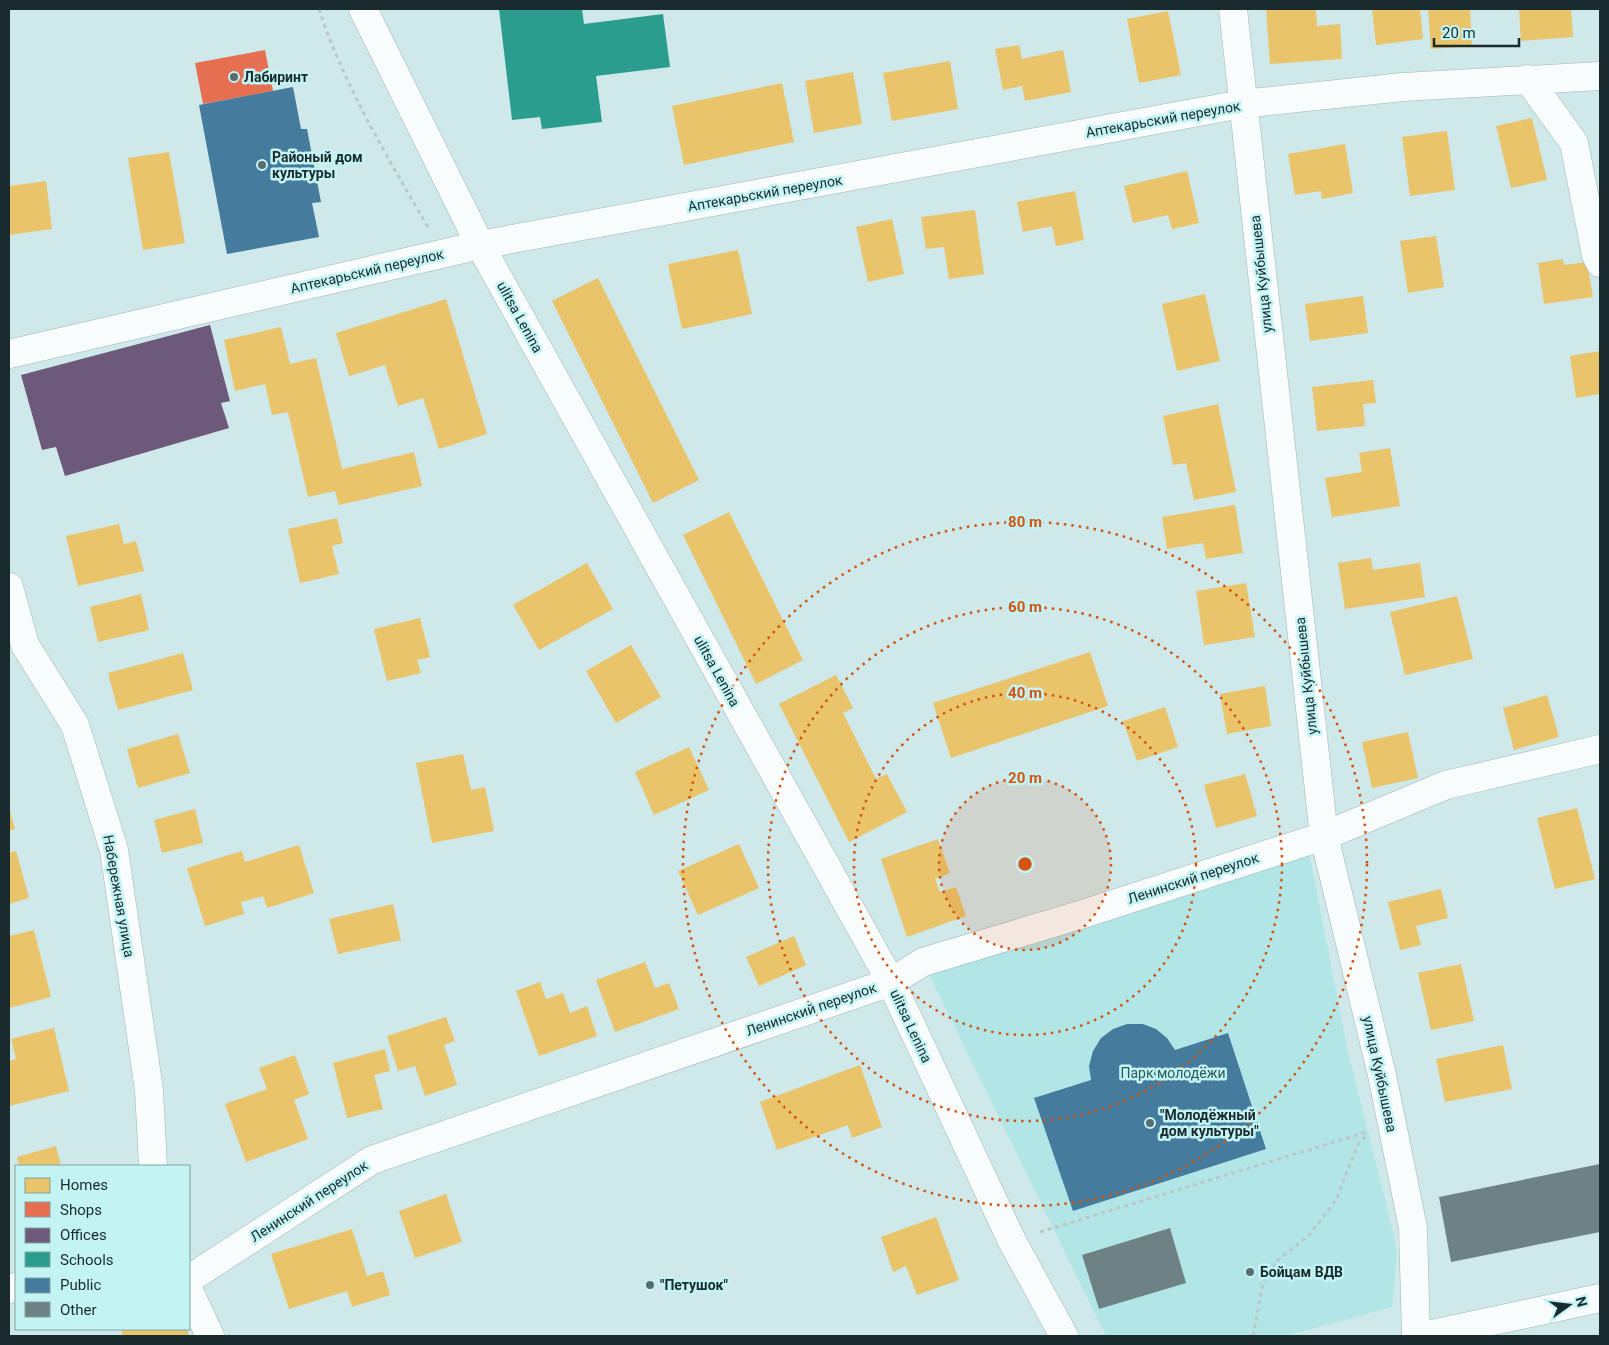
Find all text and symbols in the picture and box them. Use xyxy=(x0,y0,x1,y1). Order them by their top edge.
scale bar xyxy=(1434,15,1519,47)
text: 20 m xyxy=(1442,24,1476,42)
place label: Лабиринт xyxy=(244,69,308,85)
marker: Лабиринт xyxy=(228,71,240,83)
street label: Аптекарьский переулок xyxy=(1084,97,1242,140)
place label: Районый дом культуры xyxy=(272,149,363,181)
marker: Районый дом культуры xyxy=(256,159,268,171)
street label: Аптекарьский переулок xyxy=(686,171,844,214)
street label: улица Куйбышева xyxy=(1247,214,1275,334)
street label: Аптекарьский переулок xyxy=(289,245,446,296)
street label: ulitsa Lenina xyxy=(494,279,546,355)
text: 80 m xyxy=(1008,513,1042,531)
text: 60 m xyxy=(1008,598,1042,616)
street label: улица Куйбышева xyxy=(1292,616,1320,736)
street label: ulitsa Lenina xyxy=(691,633,743,709)
text: 40 m xyxy=(1008,684,1042,702)
text: 20 m xyxy=(1008,769,1042,787)
street label: Набережная улица xyxy=(100,834,138,958)
street label: Ленинский переулок xyxy=(1125,849,1261,907)
centre of rings xyxy=(1016,855,1034,873)
street label: Ленинский переулок xyxy=(744,979,879,1039)
street label: ulitsa Lenina xyxy=(887,987,935,1065)
street label: улица Куйбышева xyxy=(1360,1014,1400,1134)
park label: Парк молодёжи xyxy=(1120,1065,1226,1081)
place label: "Молодёжный дом культуры" xyxy=(1160,1107,1259,1139)
marker: "Молодёжный дом культуры" xyxy=(1144,1117,1156,1129)
street label: Ленинский переулок xyxy=(247,1157,371,1245)
legend xyxy=(15,1165,190,1330)
text: Homes xyxy=(60,1176,108,1194)
text: Shops xyxy=(60,1201,102,1219)
text: Offices xyxy=(60,1226,107,1244)
text: Schools xyxy=(60,1251,114,1269)
place label: Бойцам ВДВ xyxy=(1260,1264,1343,1280)
marker: Бойцам ВДВ xyxy=(1244,1266,1256,1278)
text: Public xyxy=(60,1276,101,1294)
place label: "Петушок" xyxy=(660,1277,728,1293)
marker: "Петушок" xyxy=(644,1279,656,1291)
north arrow xyxy=(1544,1280,1594,1330)
text: N xyxy=(1573,1295,1591,1308)
text: Other xyxy=(60,1301,97,1319)

